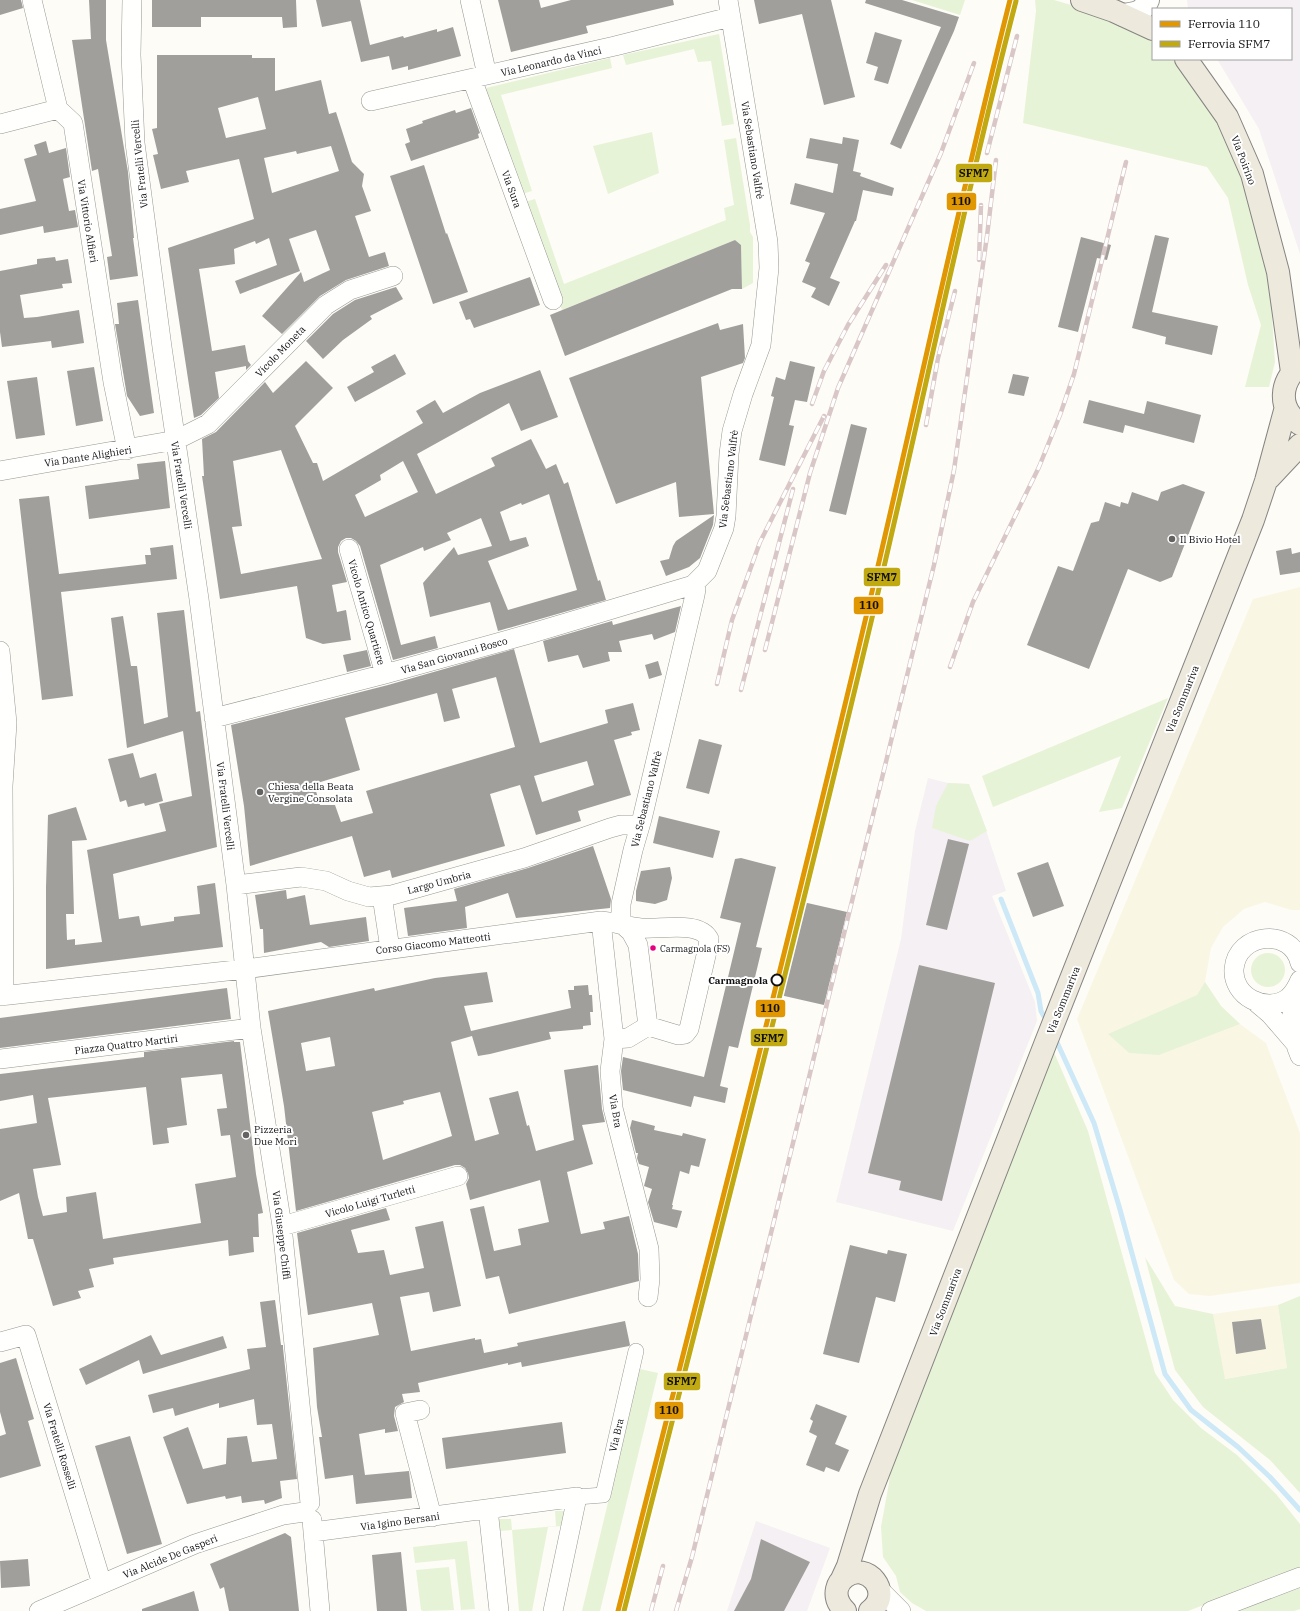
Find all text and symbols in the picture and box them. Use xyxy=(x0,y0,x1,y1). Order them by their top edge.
legend xyxy=(1152,8,1292,60)
text: Ferrovia 110 xyxy=(1188,16,1260,31)
text: Ferrovia SFM7 xyxy=(1188,36,1271,51)
street label: Via Leonardo da Vinci xyxy=(500,44,603,79)
street label: Via Sebastiano Valfrè xyxy=(738,100,767,200)
street label: Via Fratelli Vercelli xyxy=(128,119,151,209)
street label: Via Poirino xyxy=(1228,134,1259,187)
line badge: SFM7 xyxy=(955,163,993,183)
text: SFM7 xyxy=(959,166,989,180)
street label: Via Sura xyxy=(499,168,525,210)
street label: Via Vittorio Alfieri xyxy=(75,179,101,264)
line badge: 110 xyxy=(946,192,977,211)
text: 110 xyxy=(951,194,971,208)
street label: Vicolo Moneta xyxy=(253,323,308,380)
street label: Via Sebastiano Valfrè xyxy=(716,429,741,529)
street label: Via Fratelli Vercelli xyxy=(168,440,195,530)
street label: Via Dante Alighieri xyxy=(44,443,133,470)
place label: Il Bivio Hotel xyxy=(1180,533,1240,546)
marker: Il Bivio Hotel xyxy=(1167,534,1177,544)
street label: Vicolo Antico Quartiere xyxy=(345,558,388,666)
line badge: SFM7 xyxy=(863,567,901,587)
text: SFM7 xyxy=(867,570,897,584)
line badge: 110 xyxy=(853,596,884,615)
text: 110 xyxy=(859,598,879,612)
street label: Via San Giovanni Bosco xyxy=(399,634,509,677)
street label: Via Sommariva xyxy=(1163,663,1202,735)
street label: Via Sebastiano Valfrè xyxy=(628,749,665,849)
street label: Via Fratelli Vercelli xyxy=(214,761,237,851)
place label: Chiesa della Beata Vergine Consolata xyxy=(268,780,354,805)
marker: Chiesa della Beata Vergine Consolata xyxy=(255,787,265,797)
street label: Largo Umbria xyxy=(406,868,473,897)
street label: Corso Giacomo Matteotti xyxy=(375,930,491,957)
marker: Carmagnola (FS) xyxy=(648,943,658,953)
place label: Carmagnola (FS) xyxy=(660,943,730,954)
street label: Via Sommariva xyxy=(1044,964,1083,1036)
marker: Carmagnola xyxy=(770,973,784,987)
place label: Carmagnola xyxy=(708,974,768,987)
line badge: 110 xyxy=(755,999,786,1018)
text: 110 xyxy=(760,1001,780,1015)
line badge: SFM7 xyxy=(750,1028,788,1047)
text: SFM7 xyxy=(754,1031,784,1045)
street label: Piazza Quattro Martiri xyxy=(74,1032,178,1057)
street label: Via Bra xyxy=(606,1093,625,1129)
place label: Pizzeria Due Mori xyxy=(254,1123,297,1148)
marker: Pizzeria Due Mori xyxy=(241,1130,251,1140)
street label: Vicolo Luigi Turletti xyxy=(324,1182,417,1221)
street label: Via Giuseppe Chiffi xyxy=(270,1190,293,1280)
street label: Via Sommariva xyxy=(927,1266,965,1338)
line badge: SFM7 xyxy=(663,1372,701,1391)
text: SFM7 xyxy=(667,1374,697,1388)
street label: Via Fratelli Rosselli xyxy=(40,1401,79,1491)
line badge: 110 xyxy=(654,1401,684,1420)
text: 110 xyxy=(659,1403,679,1417)
street label: Via Bra xyxy=(606,1417,627,1453)
street label: Via Igino Bersani xyxy=(359,1509,441,1534)
street label: Via Alcide De Gasperi xyxy=(121,1532,219,1581)

